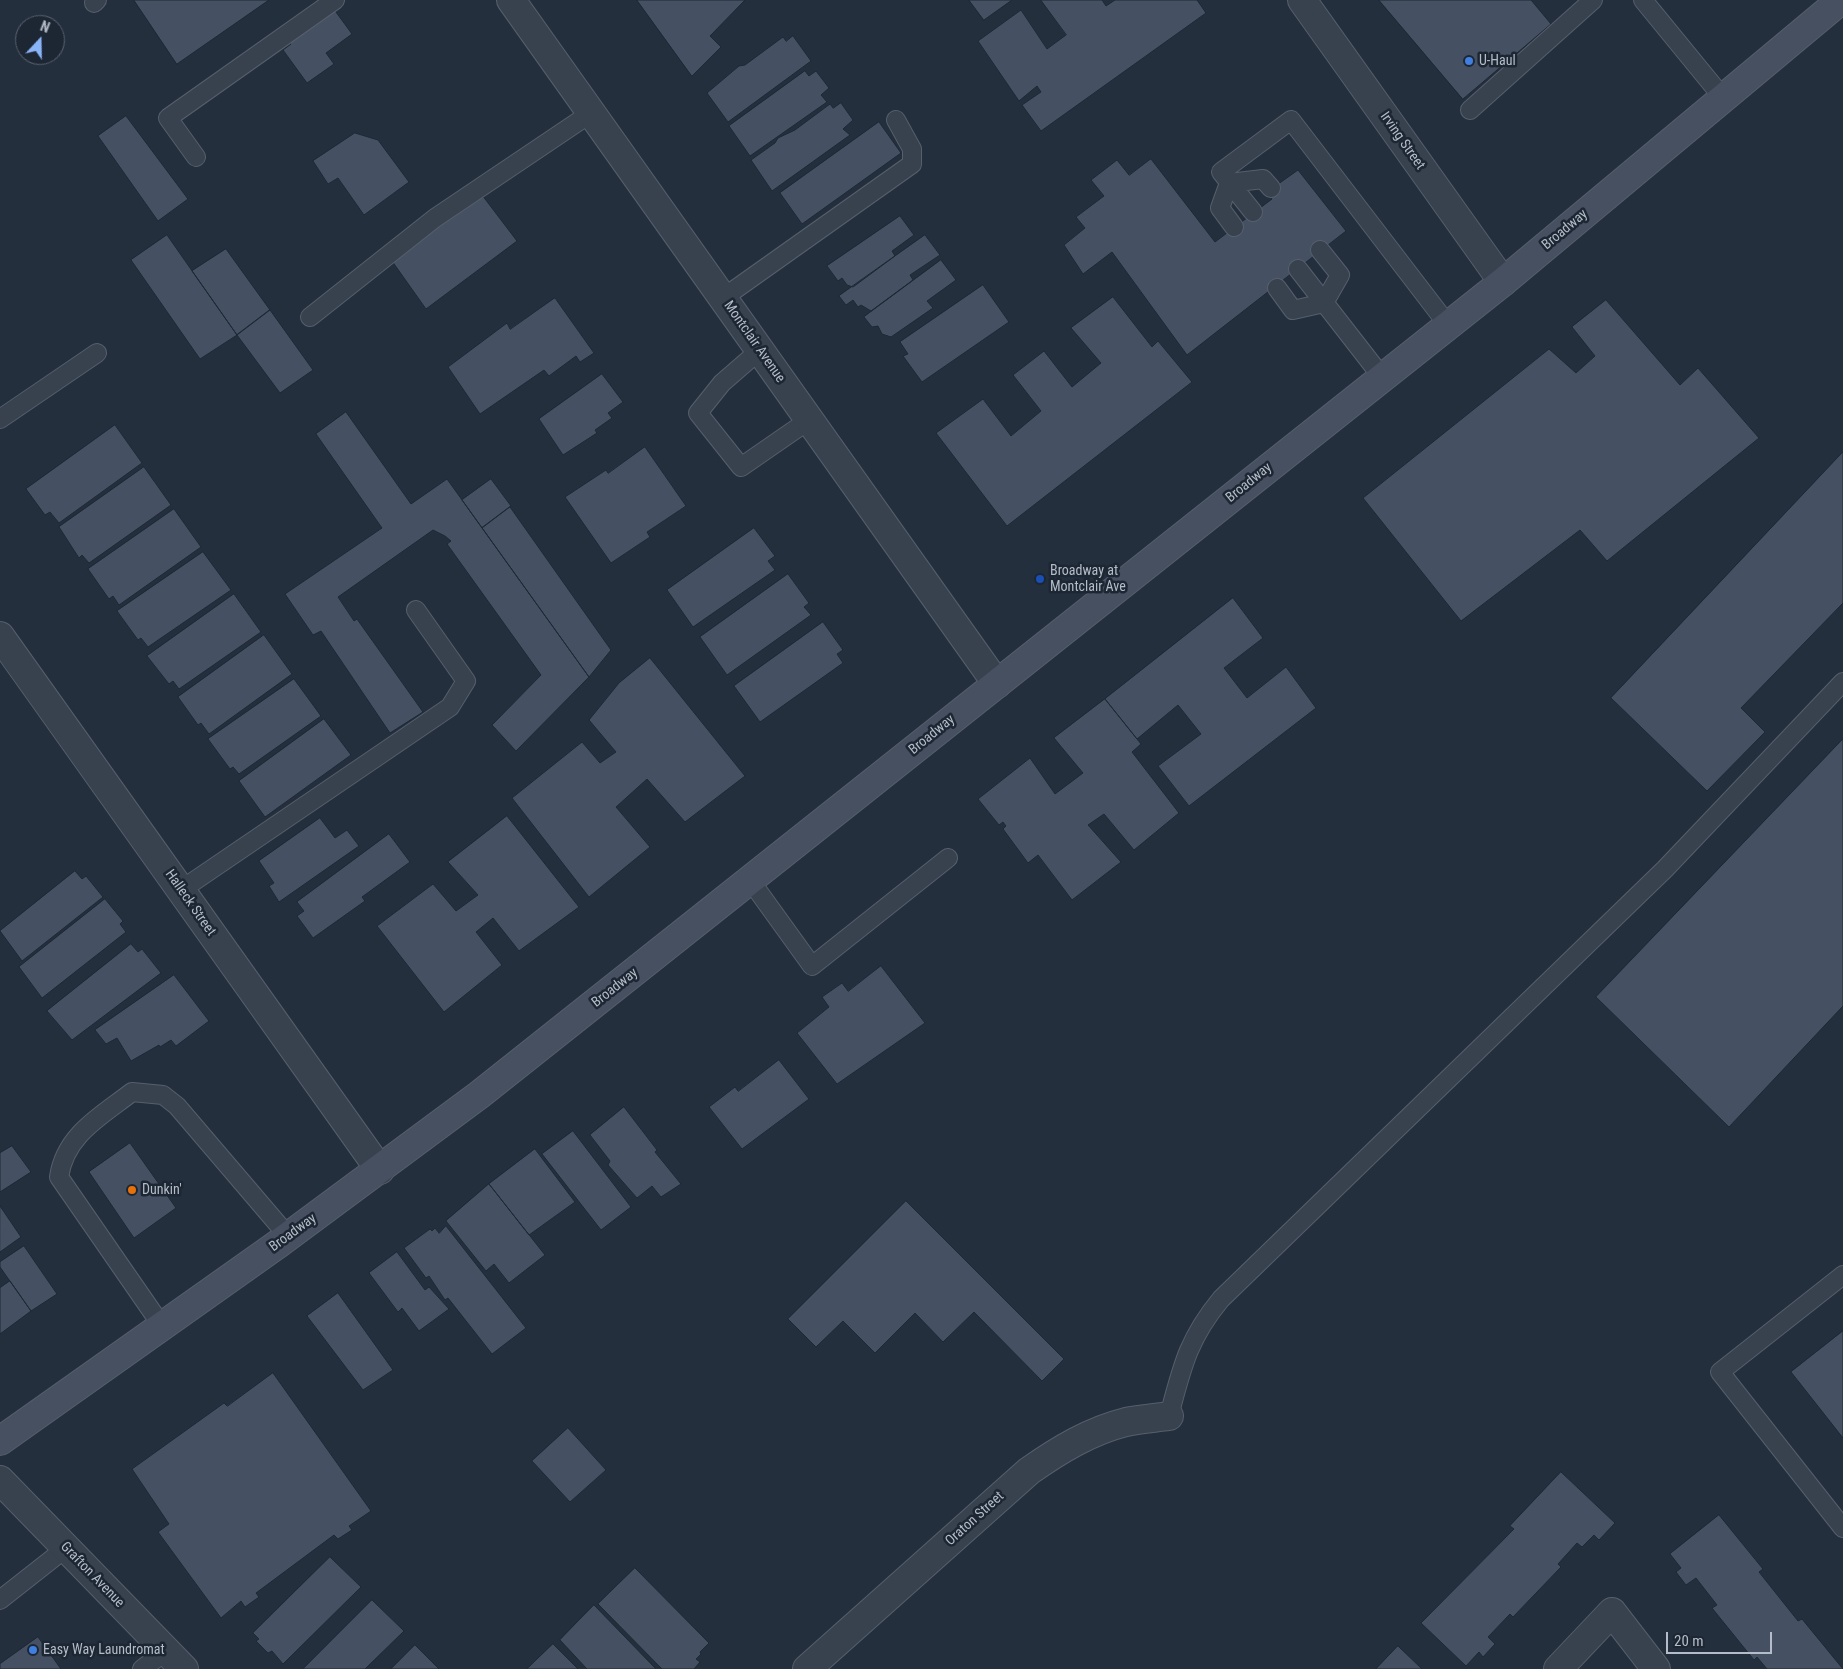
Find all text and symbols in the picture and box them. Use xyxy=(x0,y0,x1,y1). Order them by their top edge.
north arrow xyxy=(15,15,65,65)
text: N xyxy=(38,18,52,36)
place label: U-Haul xyxy=(1479,53,1516,69)
marker: U-Haul xyxy=(1463,55,1475,67)
street label: Irving Street xyxy=(1376,109,1428,173)
street label: Broadway xyxy=(1539,206,1591,254)
street label: Montclair Avenue xyxy=(720,298,788,386)
street label: Broadway xyxy=(1223,459,1275,507)
place label: Broadway at Montclair Ave xyxy=(1050,563,1126,596)
marker: Broadway at Montclair Ave xyxy=(1034,573,1046,585)
street label: Broadway xyxy=(906,711,958,759)
street label: Halleck Street xyxy=(161,867,219,939)
street label: Broadway xyxy=(589,965,641,1011)
place label: Dunkin' xyxy=(142,1182,182,1198)
marker: Dunkin' xyxy=(126,1184,138,1196)
street label: Broadway xyxy=(266,1210,320,1256)
street label: Oraton Street xyxy=(942,1488,1008,1550)
street label: Grafton Avenue xyxy=(57,1539,127,1611)
scale bar xyxy=(1668,1622,1774,1654)
text: 20 m xyxy=(1674,1632,1704,1650)
place label: Easy Way Laundromat xyxy=(43,1642,165,1658)
marker: Easy Way Laundromat xyxy=(27,1644,39,1656)

